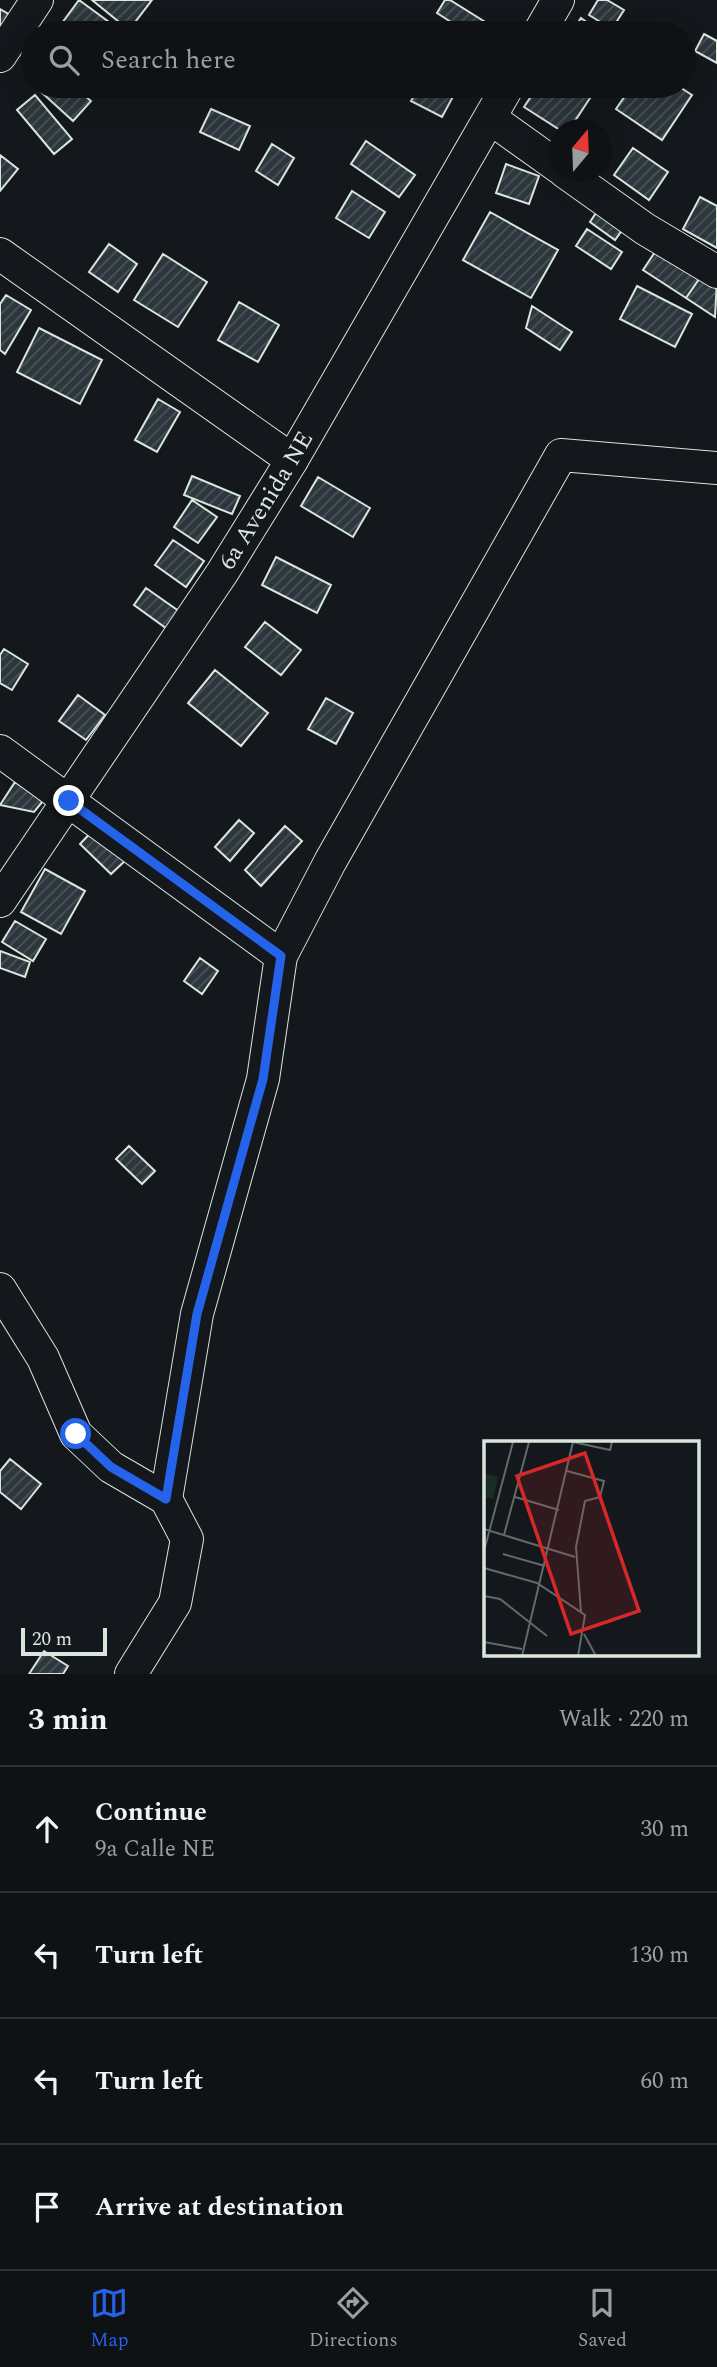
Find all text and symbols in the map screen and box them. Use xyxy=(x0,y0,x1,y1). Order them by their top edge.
search box xyxy=(21,21,696,98)
text: Search here xyxy=(101,40,236,80)
icon: search xyxy=(45,41,83,79)
north arrow xyxy=(549,119,612,182)
street label: 6a Avenida NE xyxy=(210,425,323,577)
route end xyxy=(53,785,84,816)
route start xyxy=(60,1418,91,1449)
inset map xyxy=(484,1441,700,1657)
scale bar xyxy=(21,1625,107,1657)
text: 20 m xyxy=(32,1625,72,1654)
text: 3 min xyxy=(28,1697,108,1743)
text: Walk · 220 m xyxy=(559,1702,689,1737)
text: Continue xyxy=(95,1792,207,1832)
icon: ahead xyxy=(28,1810,66,1848)
text: 30 m xyxy=(640,1812,689,1847)
text: 9a Calle NE xyxy=(95,1832,215,1867)
text: Turn left xyxy=(95,1935,203,1975)
icon: left xyxy=(28,1936,66,1974)
text: 130 m xyxy=(629,1938,689,1973)
text: Turn left xyxy=(95,2061,203,2101)
icon: left xyxy=(28,2062,66,2100)
text: 60 m xyxy=(640,2064,689,2099)
text: Arrive at destination xyxy=(95,2187,344,2227)
icon: arrive xyxy=(28,2188,66,2226)
tab: Map xyxy=(90,2284,129,2355)
tab: Directions xyxy=(309,2284,398,2355)
tab: Saved xyxy=(578,2284,627,2355)

